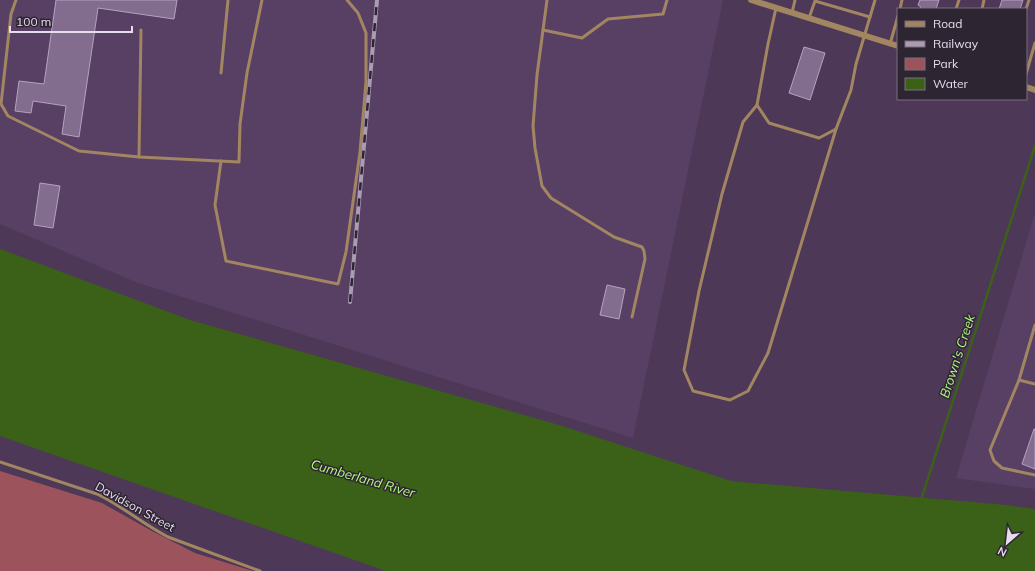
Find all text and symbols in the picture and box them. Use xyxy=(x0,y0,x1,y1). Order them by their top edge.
scale bar xyxy=(10,8,132,34)
legend xyxy=(897,8,1027,100)
text: 100 m xyxy=(16,14,51,29)
text: Road xyxy=(933,16,962,31)
text: Railway xyxy=(933,36,979,51)
text: Park xyxy=(933,56,959,71)
text: Water xyxy=(933,76,969,91)
water label: Brown's Creek xyxy=(936,312,978,400)
water label: Cumberland River xyxy=(309,455,418,501)
street label: Davidson Street xyxy=(93,479,178,535)
north arrow xyxy=(987,523,1027,563)
text: N xyxy=(995,544,1009,560)

